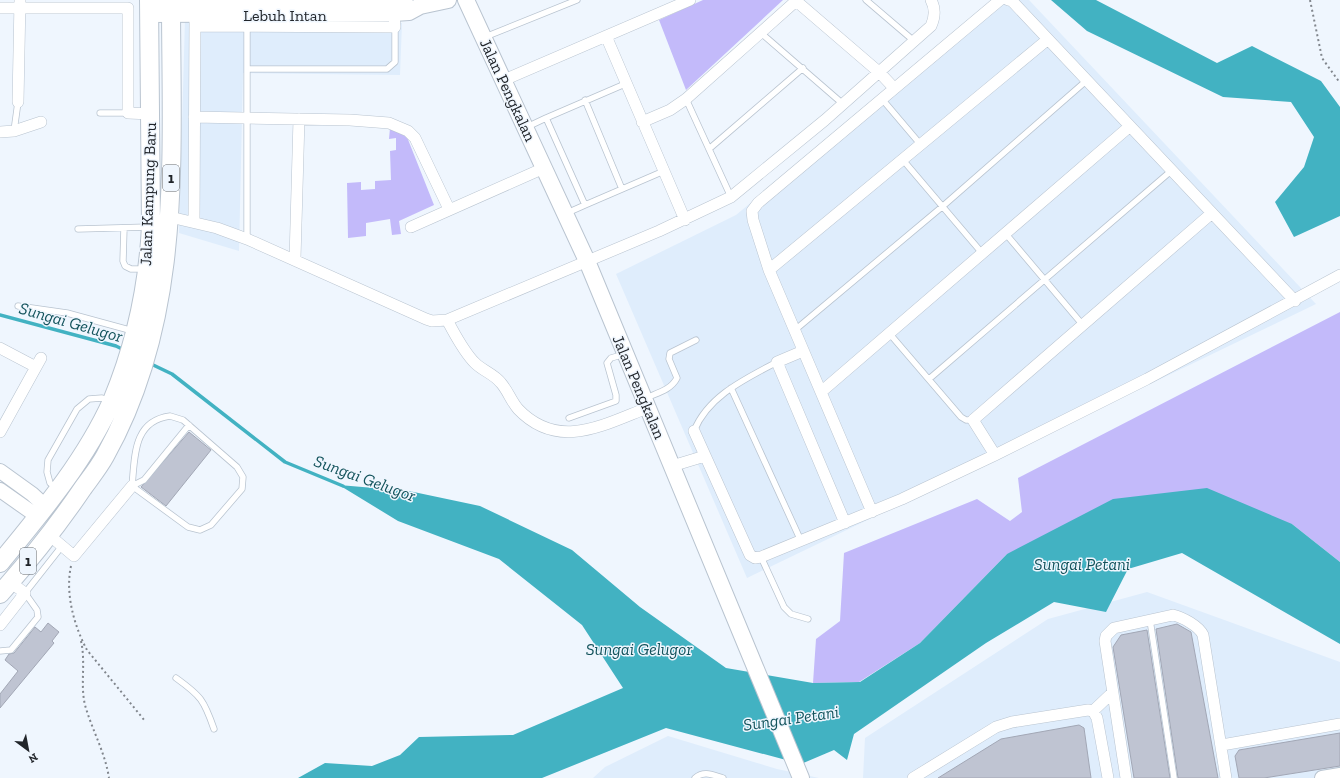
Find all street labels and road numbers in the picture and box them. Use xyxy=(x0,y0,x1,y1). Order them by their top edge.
street label: Lebuh Intan xyxy=(243,6,327,25)
street label: Jalan Pengkalan xyxy=(476,36,540,145)
street label: Jalan Kampung Baru xyxy=(136,122,160,266)
road number: 1 xyxy=(163,165,179,191)
street label: Jalan Pengkalan xyxy=(609,332,670,442)
road number: 1 xyxy=(20,548,36,574)

